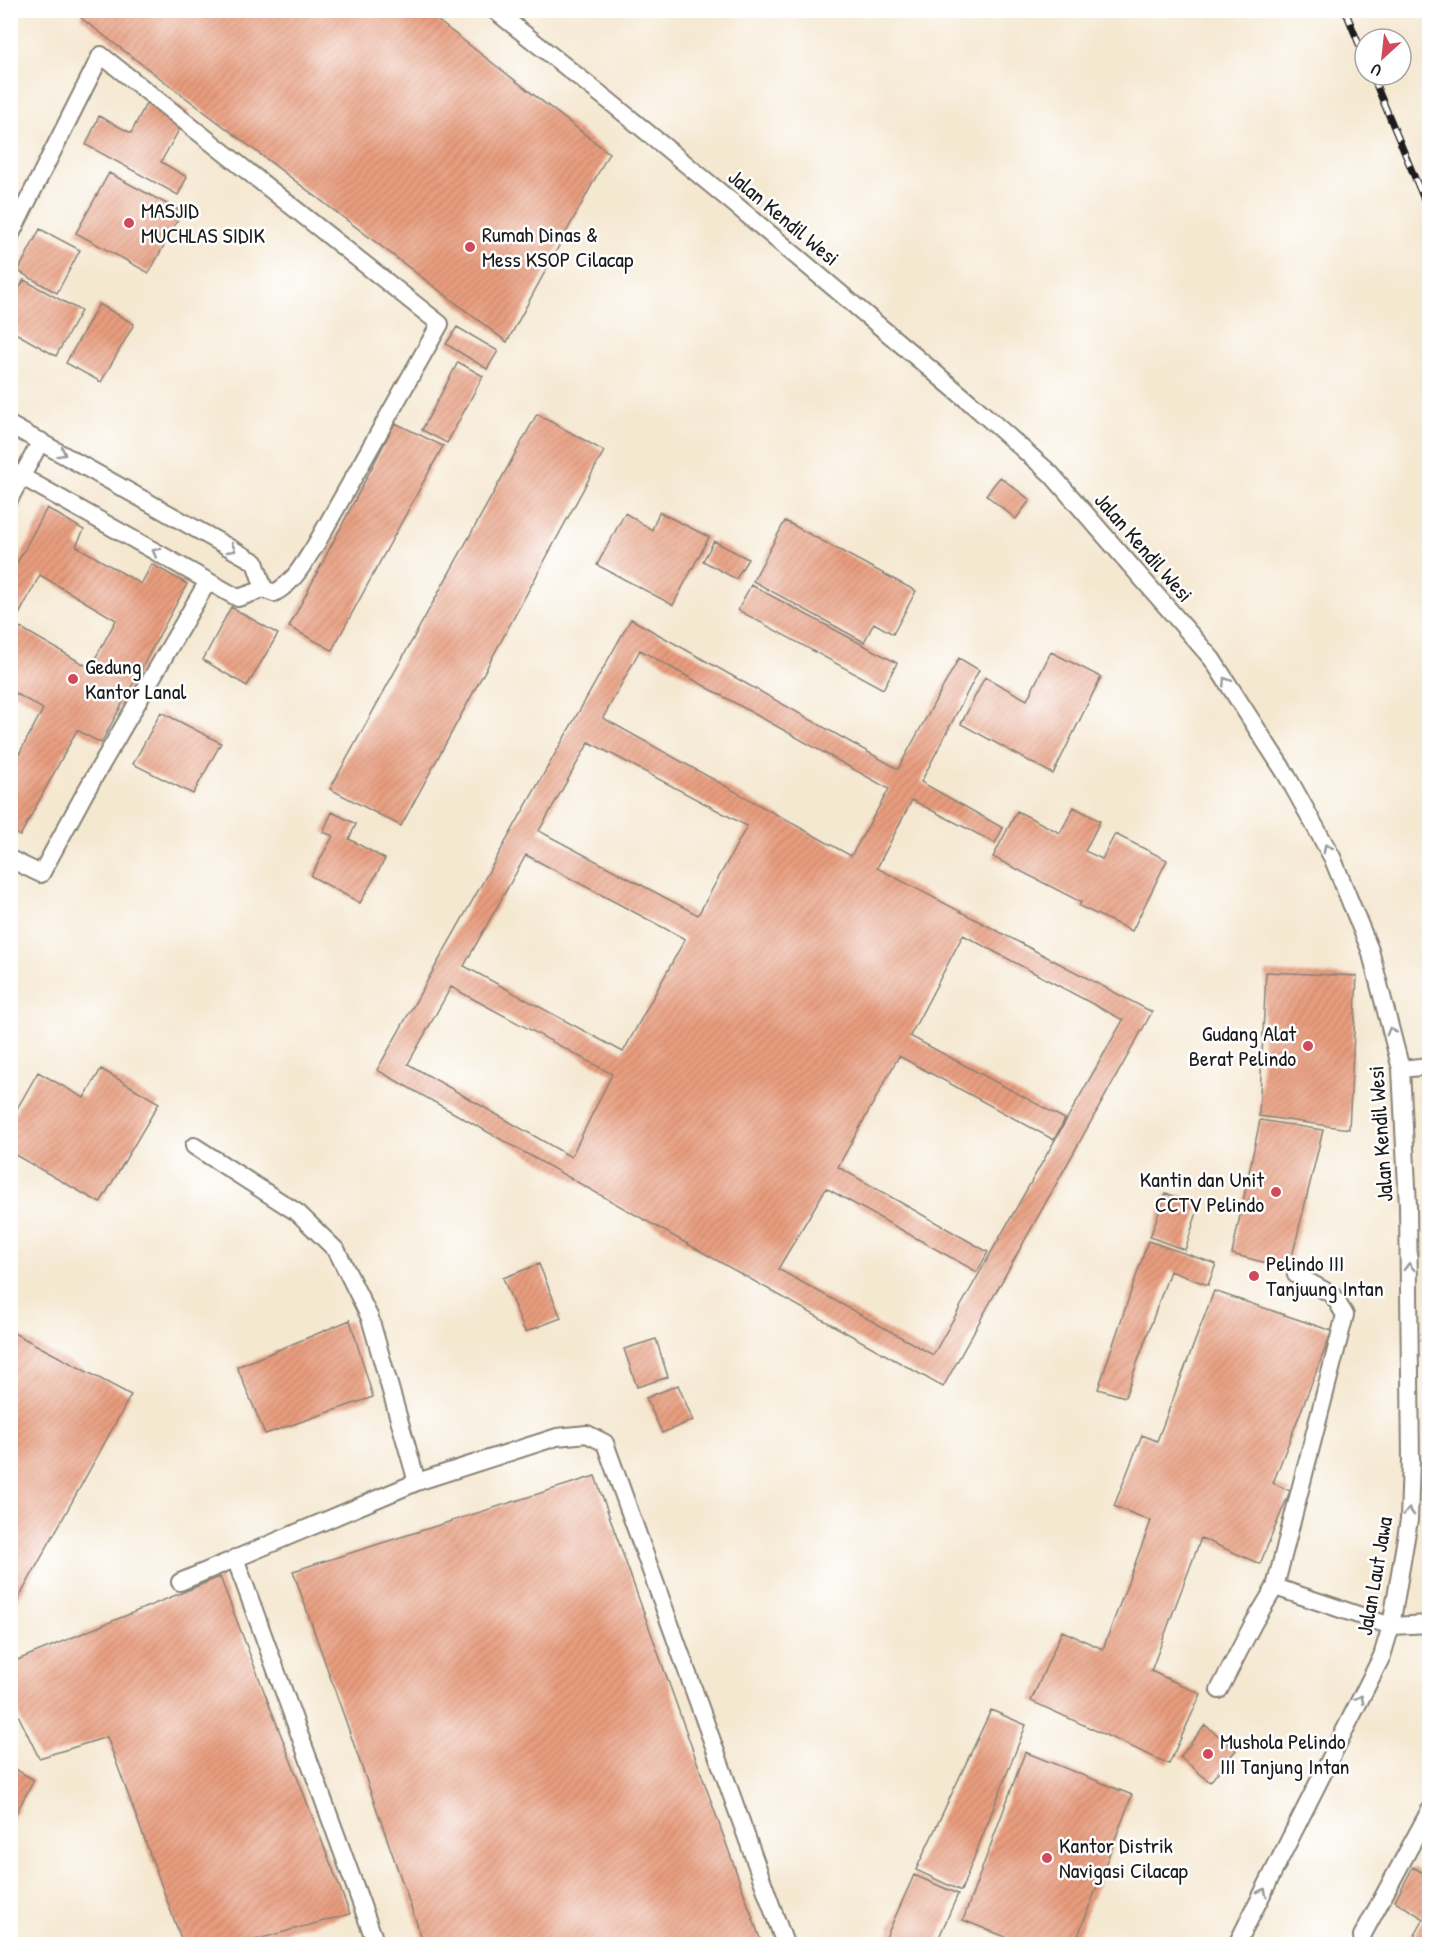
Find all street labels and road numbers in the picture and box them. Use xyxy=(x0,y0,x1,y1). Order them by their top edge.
street label: Jalan Kendil Wesi xyxy=(722,162,846,272)
street label: Jalan Kendil Wesi xyxy=(1088,486,1200,608)
street label: Jalan Kendil Wesi xyxy=(1360,1065,1400,1203)
street label: Jalan Laut Jawa xyxy=(1349,1514,1399,1638)

